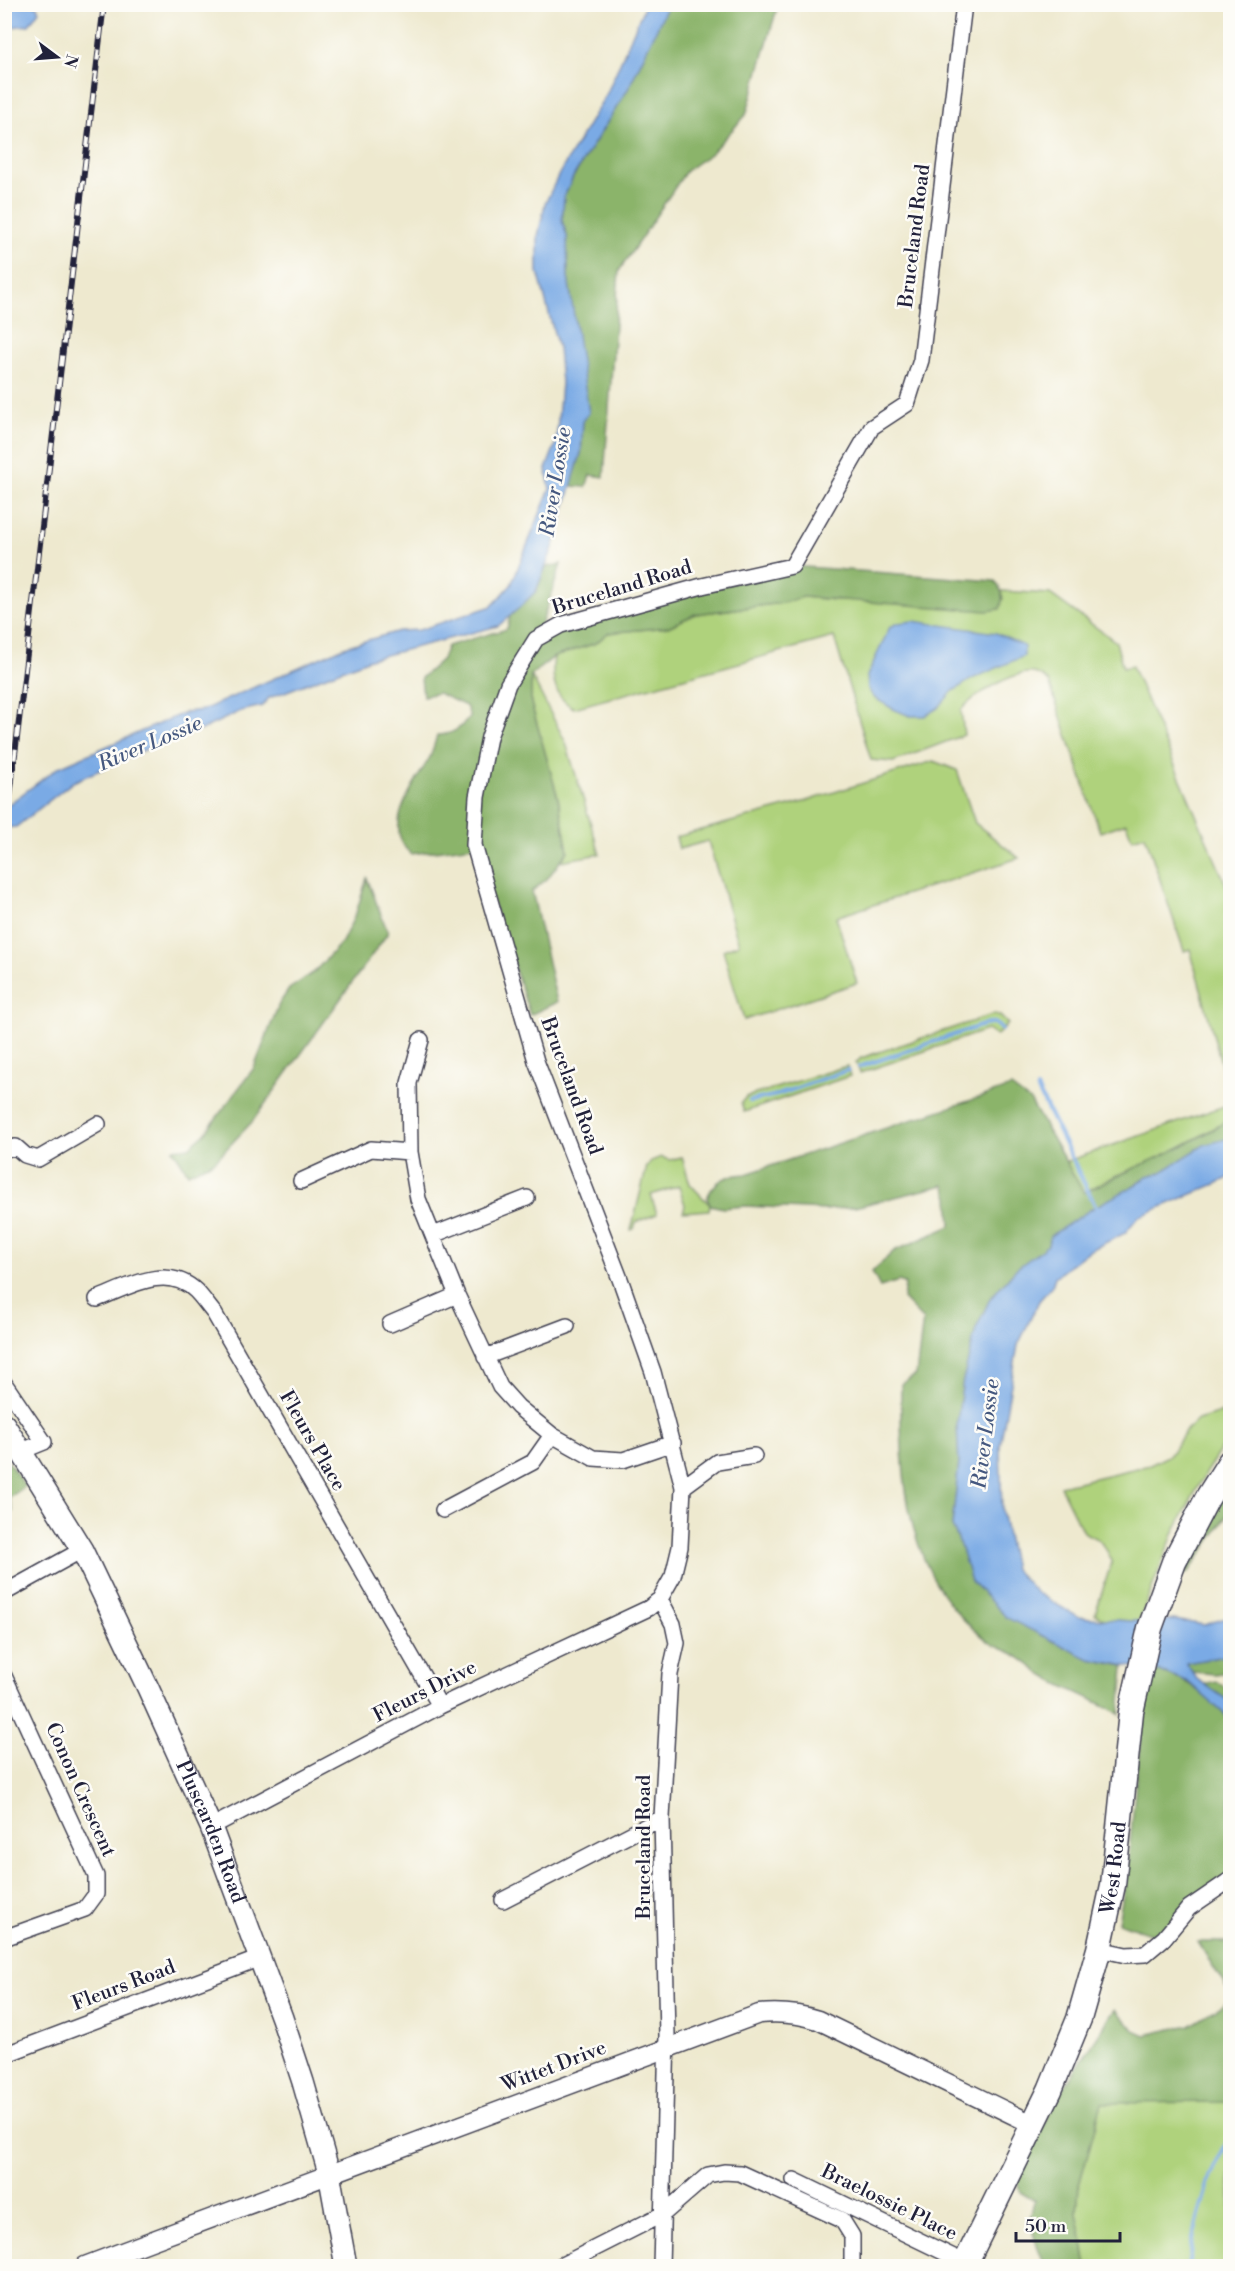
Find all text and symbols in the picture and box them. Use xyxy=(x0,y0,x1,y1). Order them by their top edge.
north arrow xyxy=(27,27,87,87)
text: N xyxy=(59,52,82,70)
street label: Bruceland Road xyxy=(894,162,936,310)
water label: River Lossie xyxy=(534,425,578,540)
street label: Bruceland Road xyxy=(548,555,695,621)
water label: River Lossie xyxy=(93,710,206,778)
street label: Bruceland Road xyxy=(534,1013,608,1159)
water label: River Lossie xyxy=(966,1377,1006,1491)
street label: Fleurs Place xyxy=(273,1386,351,1496)
street label: Fleurs Drive xyxy=(369,1655,481,1729)
street label: Conon Crescent xyxy=(39,1719,121,1861)
street label: Pluscarden Road xyxy=(170,1756,251,1907)
street label: Bruceland Road xyxy=(632,1774,657,1920)
street label: West Road xyxy=(1094,1820,1132,1918)
street label: Fleurs Road xyxy=(69,1955,180,2017)
street label: Wittet Drive xyxy=(497,2036,610,2099)
street label: Braelossie Place xyxy=(816,2159,961,2247)
scale bar xyxy=(1016,2205,1120,2243)
text: 50 m xyxy=(1025,2215,1067,2238)

